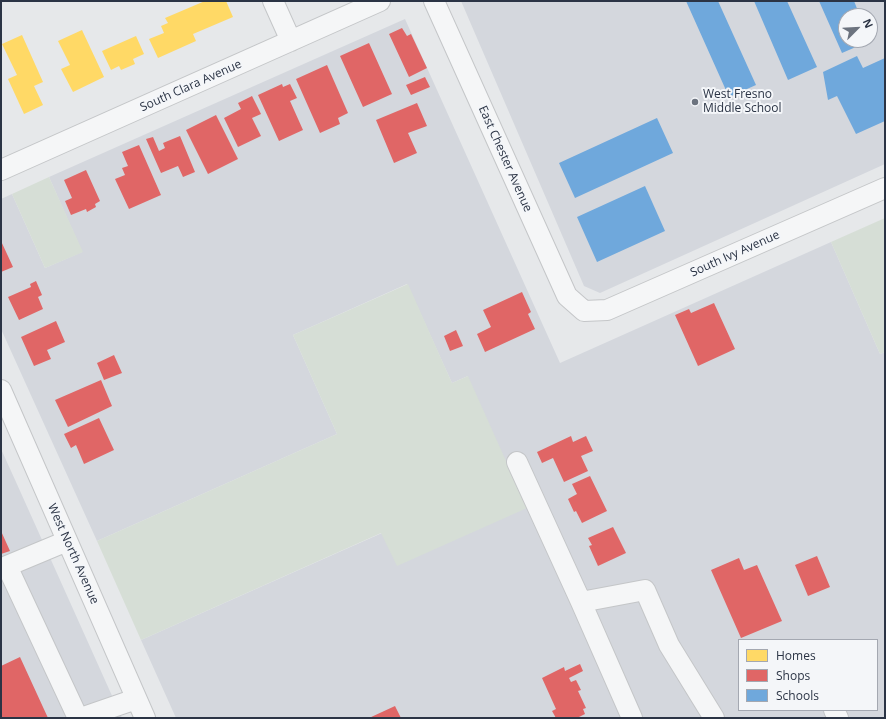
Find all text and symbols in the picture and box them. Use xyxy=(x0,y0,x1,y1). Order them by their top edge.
north arrow xyxy=(838,8,878,48)
text: N xyxy=(860,16,877,30)
street label: South Clara Avenue xyxy=(138,57,244,115)
place label: West Fresno Middle School xyxy=(703,88,782,116)
marker: West Fresno Middle School xyxy=(690,97,700,107)
street label: East Chester Avenue xyxy=(475,104,535,214)
street label: South Ivy Avenue xyxy=(688,228,782,280)
street label: West North Avenue xyxy=(44,501,102,607)
legend xyxy=(738,639,878,711)
text: Homes xyxy=(776,647,816,664)
text: Shops xyxy=(776,667,810,684)
text: Schools xyxy=(776,687,819,704)

